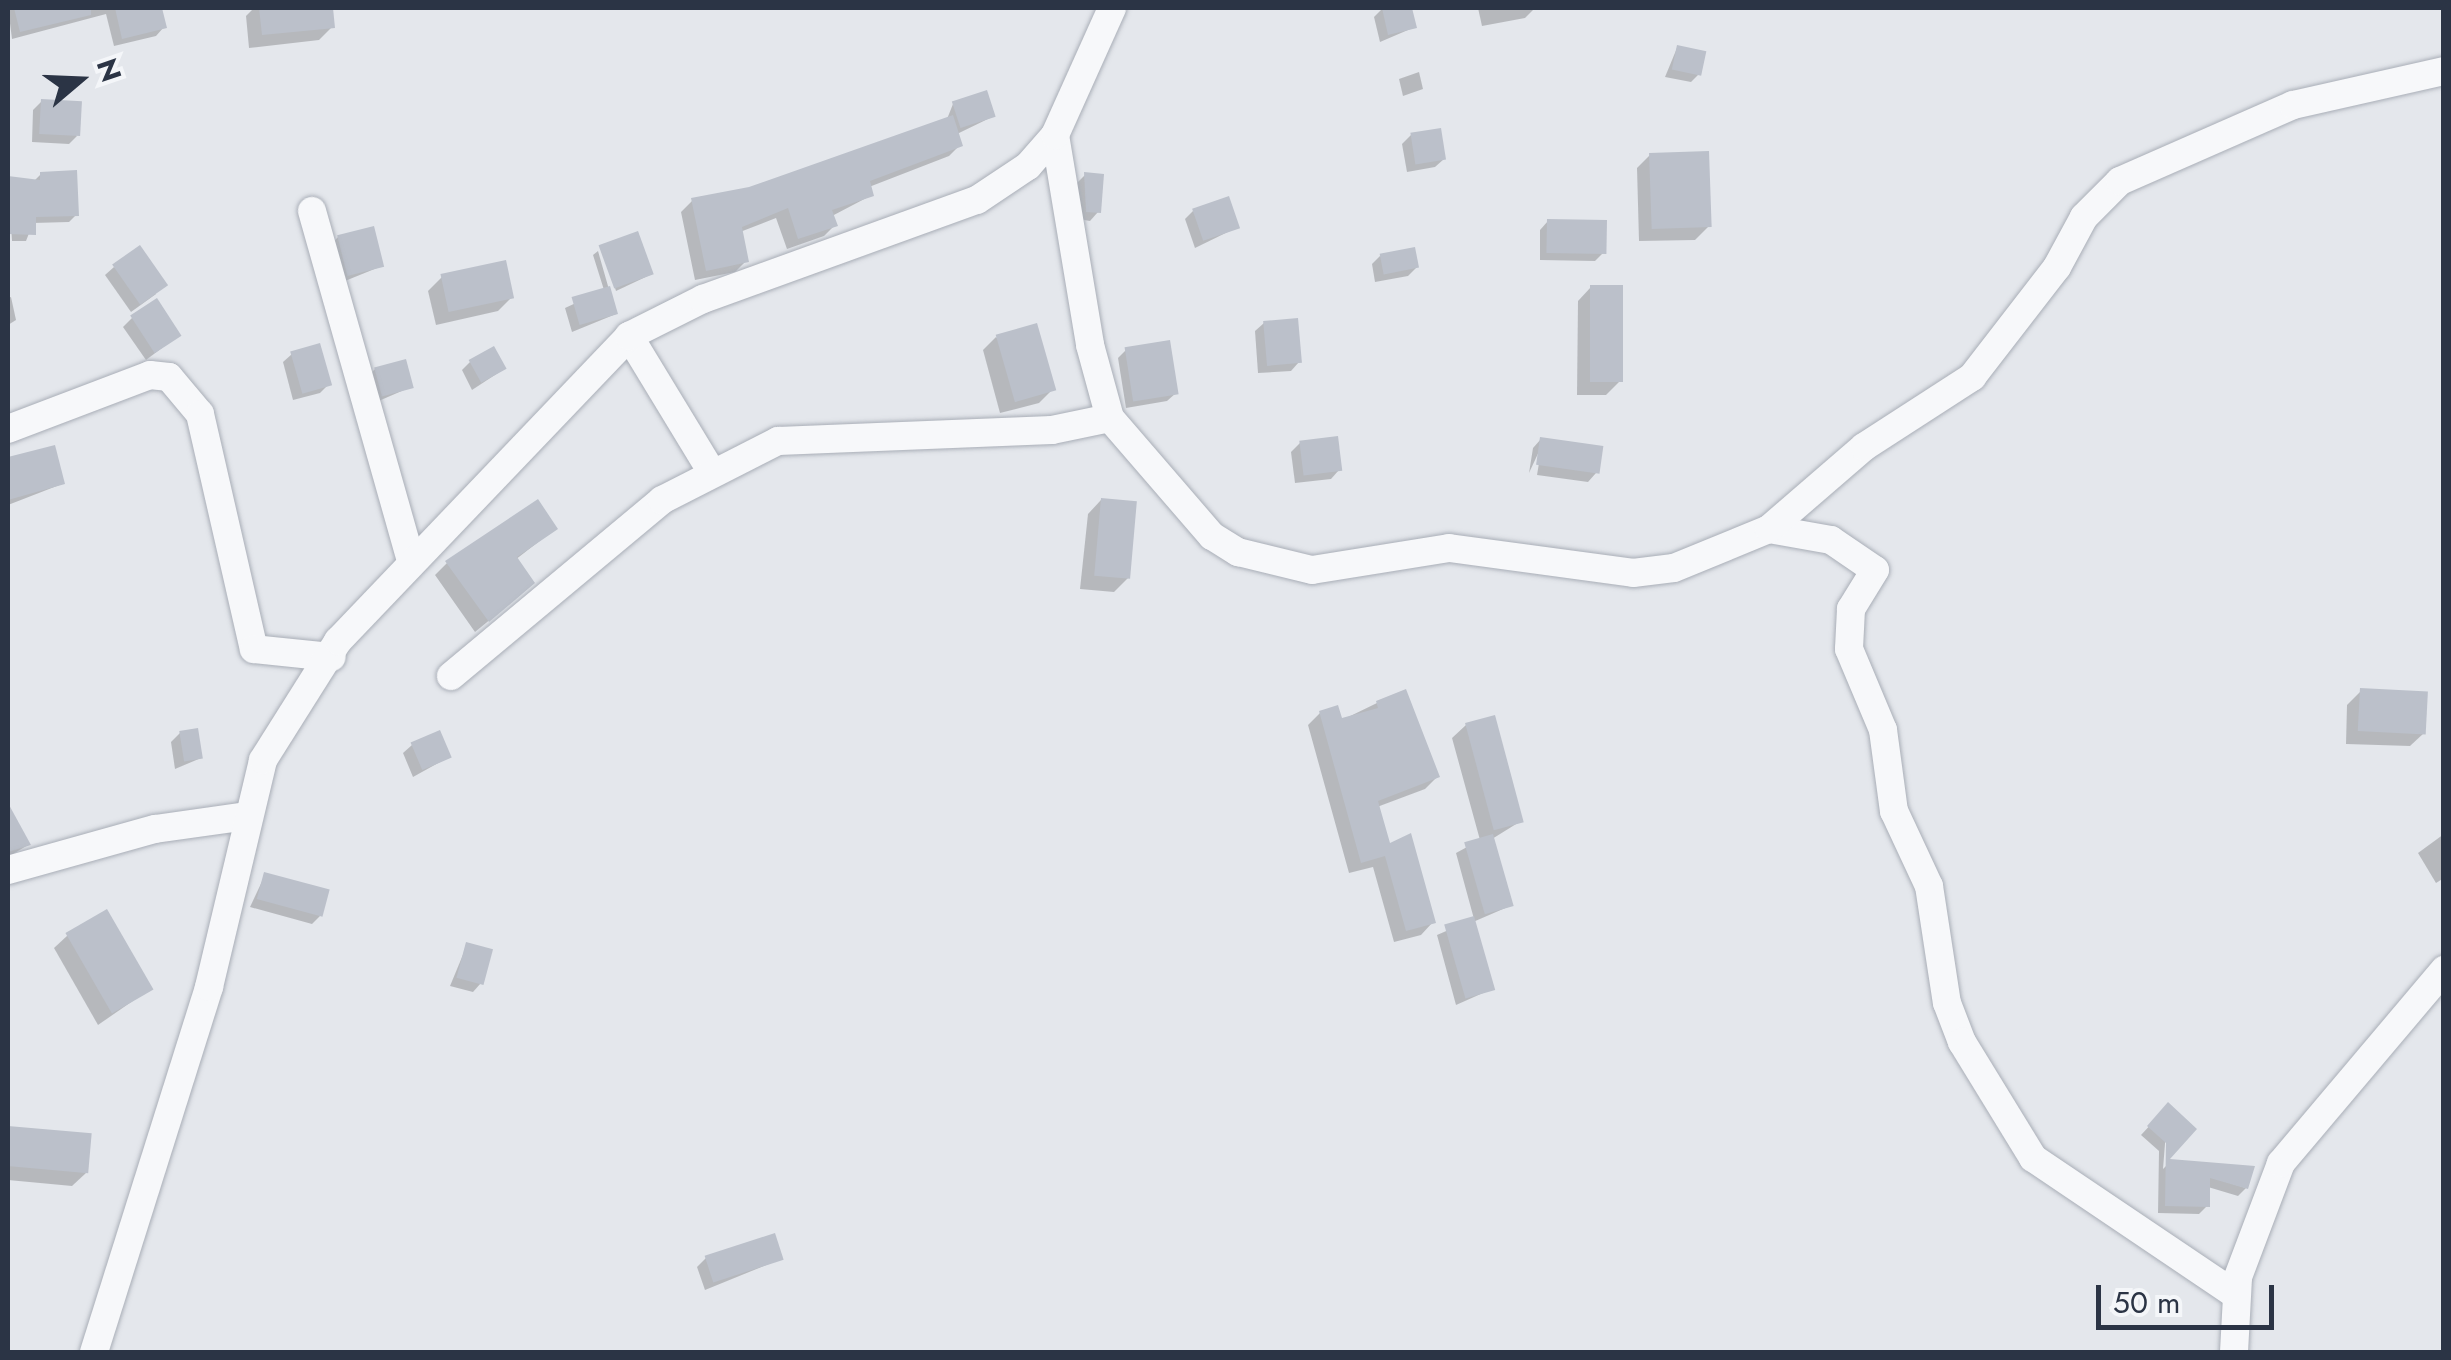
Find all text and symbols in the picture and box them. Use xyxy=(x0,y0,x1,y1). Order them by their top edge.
north arrow xyxy=(30,30,130,130)
text: N xyxy=(86,53,132,87)
scale bar xyxy=(2101,1265,2278,1327)
text: 50 m xyxy=(2113,1281,2180,1324)

